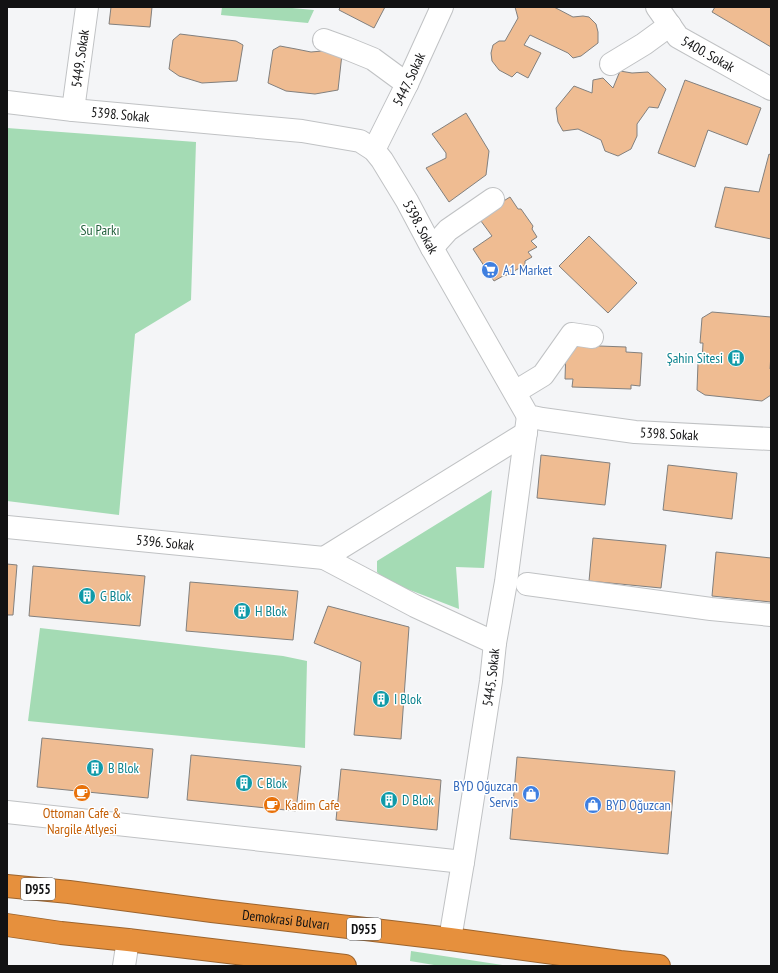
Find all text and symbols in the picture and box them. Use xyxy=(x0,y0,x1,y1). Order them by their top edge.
street label: 5449. Sokak xyxy=(67,28,93,89)
street label: 5400. Sokak xyxy=(678,32,738,76)
street label: 5447. Sokak xyxy=(389,49,429,109)
street label: 5398. Sokak xyxy=(90,103,151,126)
street label: 5398. Sokak xyxy=(399,197,443,257)
park label: Su Parkı xyxy=(81,221,119,239)
supermarket icon: A1 Market xyxy=(480,260,500,280)
place label: A1 Market xyxy=(503,261,552,279)
building icon: Şahin Sitesi xyxy=(726,348,746,368)
place label: Şahin Sitesi xyxy=(667,349,723,367)
street label: 5398. Sokak xyxy=(640,423,699,444)
street label: 5396. Sokak xyxy=(135,531,196,554)
building icon: G Blok xyxy=(77,586,97,606)
place label: G Blok xyxy=(100,587,132,605)
building icon: H Blok xyxy=(232,601,252,621)
place label: H Blok xyxy=(255,602,287,620)
street label: 5445. Sokak xyxy=(478,647,503,707)
building icon: I Blok xyxy=(371,689,391,709)
place label: I Blok xyxy=(394,690,422,708)
building icon: B Blok xyxy=(85,758,105,778)
place label: B Blok xyxy=(108,759,139,777)
building icon: C Blok xyxy=(234,773,254,793)
place label: C Blok xyxy=(257,774,288,792)
place label: BYD Oğuzcan Servis xyxy=(453,777,518,811)
cafe icon: Ottoman Cafe & Nargile Atlyesi xyxy=(72,783,92,803)
shop icon: BYD Oğuzcan Servis xyxy=(521,784,541,804)
building icon: D Blok xyxy=(379,790,399,810)
place label: D Blok xyxy=(402,791,434,809)
cafe icon: Kadim Cafe xyxy=(262,795,282,815)
shop icon: BYD Oğuzcan xyxy=(583,795,603,815)
place label: Kadim Cafe xyxy=(285,796,340,814)
place label: BYD Oğuzcan xyxy=(606,796,671,814)
place label: Ottoman Cafe & Nargile Atlyesi xyxy=(43,804,121,838)
road number: D955 xyxy=(21,878,55,900)
street label: Demokrasi Bulvarı xyxy=(241,906,331,934)
road number: D955 xyxy=(347,918,381,940)

